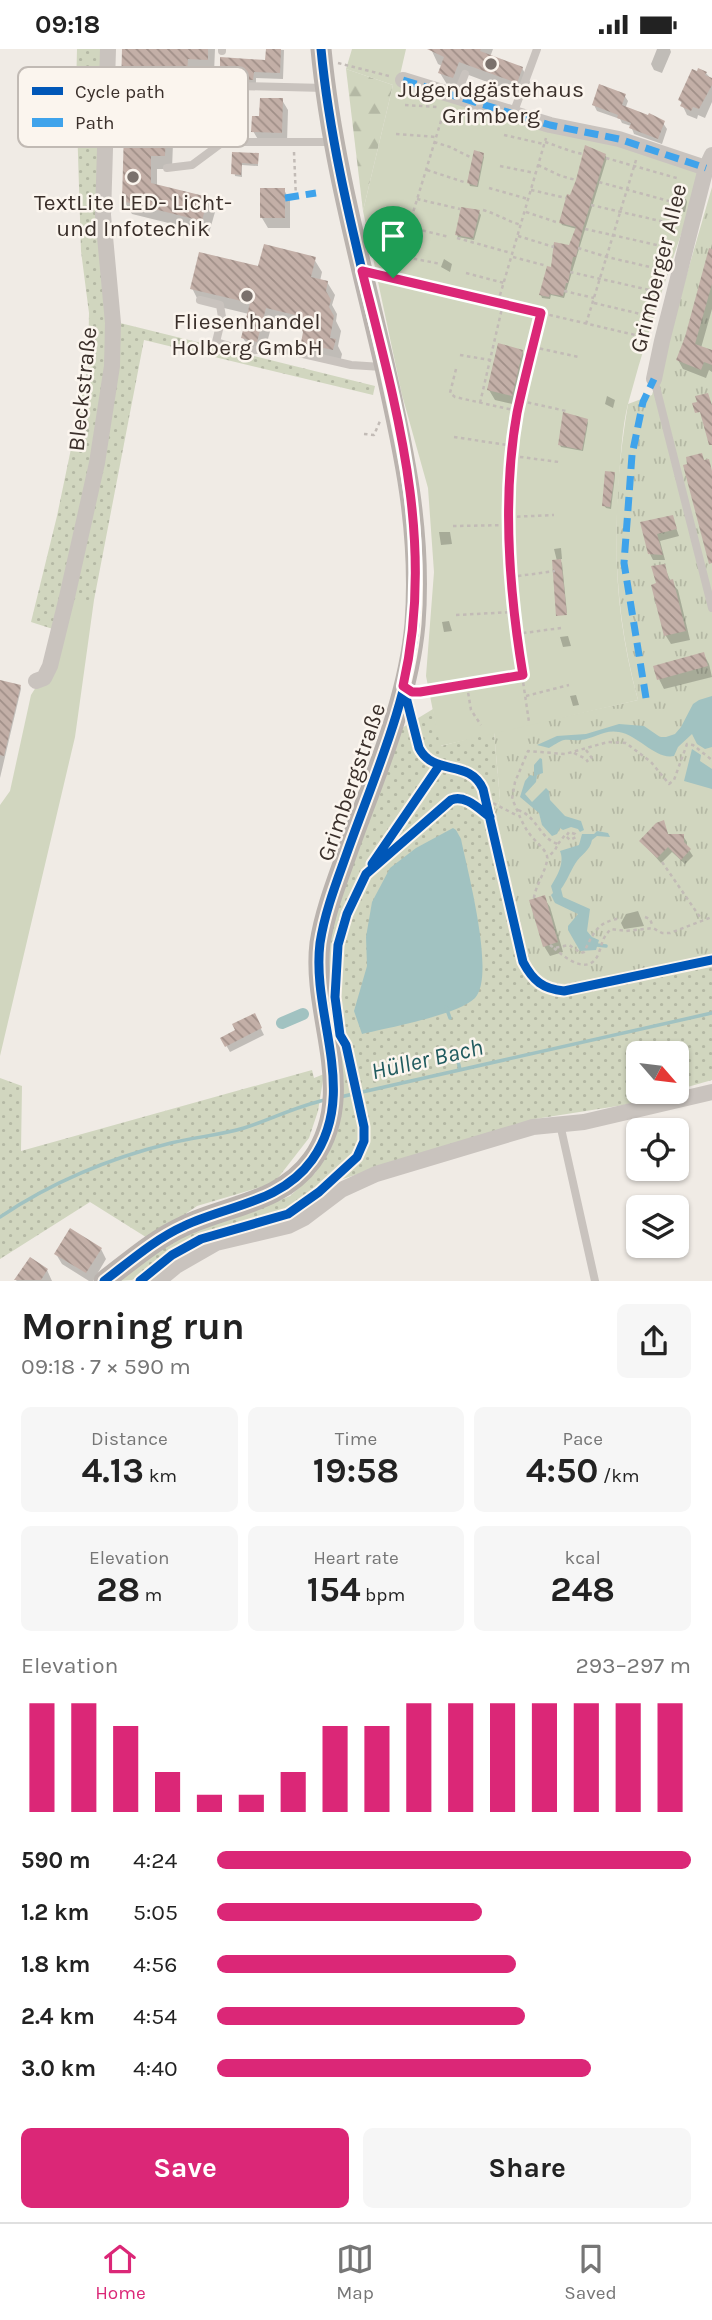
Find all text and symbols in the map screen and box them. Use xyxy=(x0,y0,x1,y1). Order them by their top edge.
text: 09:18 xyxy=(35,9,100,40)
marker: Jugendgästehaus Grimberg xyxy=(483,56,499,72)
legend xyxy=(18,67,248,147)
place label: Jugendgästehaus Grimberg xyxy=(398,76,584,129)
text: Cycle path xyxy=(75,81,165,103)
text: Path xyxy=(75,112,115,134)
marker: TextLite LED- Licht- und Infotechik xyxy=(125,169,141,185)
street label: Grimberger Allee xyxy=(624,181,693,355)
place label: TextLite LED- Licht- und Infotechik xyxy=(34,189,232,242)
pin xyxy=(363,206,423,278)
icon: arrive xyxy=(374,217,412,255)
marker: Fliesenhandel Holberg GmbH xyxy=(239,288,255,304)
place label: Fliesenhandel Holberg GmbH xyxy=(171,308,323,361)
street label: Bleckstraße xyxy=(63,325,102,453)
street label: Grimbergstraße xyxy=(312,700,391,865)
water label: Hüller Bach xyxy=(368,1033,486,1085)
north arrow xyxy=(626,1041,690,1104)
map controls xyxy=(626,1041,689,1258)
button: locate xyxy=(626,1118,689,1181)
button: layers xyxy=(626,1195,689,1258)
text: Morning run xyxy=(21,1304,245,1349)
button: share xyxy=(617,1304,691,1378)
text: 09:18 · 7 × 590 m xyxy=(21,1353,191,1380)
text: Distance xyxy=(91,1428,168,1450)
text: Time xyxy=(335,1428,377,1450)
text: Pace xyxy=(562,1428,603,1450)
text: 4.13 xyxy=(82,1450,144,1491)
text: 19:58 xyxy=(313,1450,399,1491)
text: 4:50 xyxy=(526,1450,598,1491)
text: km xyxy=(144,1465,177,1487)
text: /km xyxy=(598,1465,640,1487)
text: Elevation xyxy=(89,1547,170,1569)
text: Heart rate xyxy=(313,1547,399,1569)
text: kcal xyxy=(565,1547,601,1569)
text: 28 xyxy=(96,1569,140,1610)
text: 154 xyxy=(307,1569,361,1610)
text: 248 xyxy=(550,1569,615,1610)
text: m xyxy=(140,1584,162,1606)
text: bpm xyxy=(361,1584,405,1606)
text: Elevation xyxy=(21,1652,118,1679)
text: 293–297 m xyxy=(575,1652,691,1679)
text: 590 m xyxy=(21,1847,91,1874)
text: 4:24 xyxy=(133,1847,177,1874)
text: 1.2 km xyxy=(21,1899,89,1926)
text: 5:05 xyxy=(133,1899,178,1926)
text: 1.8 km xyxy=(21,1951,90,1978)
text: 4:56 xyxy=(133,1951,177,1978)
text: 2.4 km xyxy=(21,2003,95,2030)
text: 4:54 xyxy=(133,2003,177,2030)
text: 3.0 km xyxy=(21,2055,96,2082)
text: 4:40 xyxy=(133,2055,178,2082)
button: Save xyxy=(21,2128,349,2208)
button: Share xyxy=(363,2128,691,2208)
tab: Home xyxy=(95,2240,146,2304)
tab: Map xyxy=(336,2240,374,2304)
tab: Saved xyxy=(564,2240,617,2304)

